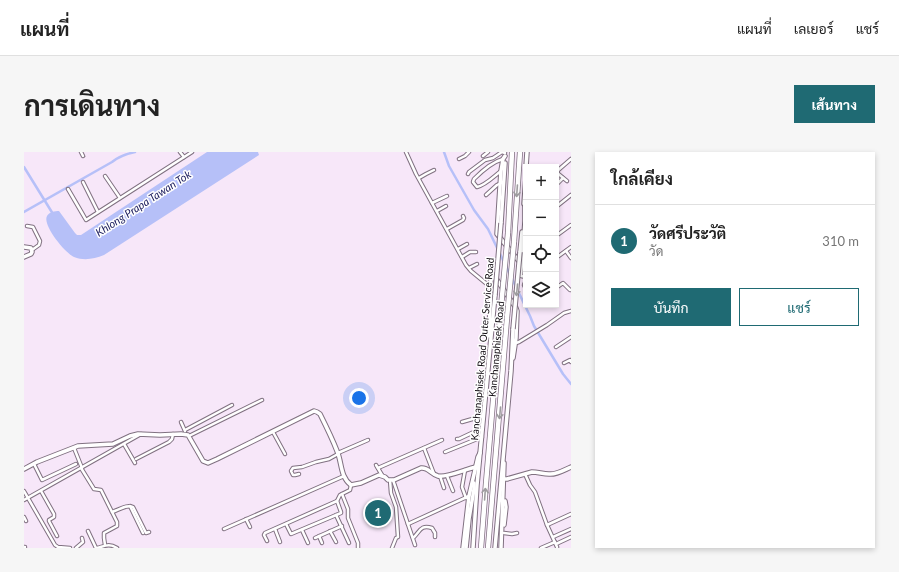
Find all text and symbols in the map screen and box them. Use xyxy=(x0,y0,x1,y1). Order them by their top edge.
text: แผนที่ xyxy=(20,17,69,40)
text: แผนที่ xyxy=(737,20,772,37)
text: เลเยอร์ xyxy=(794,20,834,37)
text: แชร์ xyxy=(856,20,879,37)
button: เส้นทาง xyxy=(794,85,875,123)
text: การเดินทาง xyxy=(24,88,160,122)
map controls xyxy=(523,164,559,308)
button: + xyxy=(523,164,559,200)
water label: Khlong Prapa Tawan Tok xyxy=(93,167,194,239)
text: ใกล้เคียง xyxy=(611,168,673,189)
one-way arrow xyxy=(513,184,521,197)
button: − xyxy=(523,200,559,236)
text: วัดศรีประวัติ xyxy=(649,224,726,242)
text: 1 xyxy=(620,233,628,249)
text: 310 m xyxy=(822,233,859,249)
button: locate xyxy=(523,236,559,272)
text: วัด xyxy=(649,243,663,259)
street label: Kanchanaphisek Road Outer Service Road xyxy=(468,257,496,441)
button: layers xyxy=(523,272,559,308)
one-way arrow xyxy=(513,283,520,296)
button: บันทึก xyxy=(611,288,731,326)
button: แชร์ xyxy=(739,288,859,326)
street label: Kanchanaphisek Road xyxy=(486,301,506,397)
your location xyxy=(349,388,369,408)
one-way arrow xyxy=(496,406,503,419)
one-way arrow xyxy=(482,488,489,501)
pin: 1 xyxy=(365,498,391,528)

